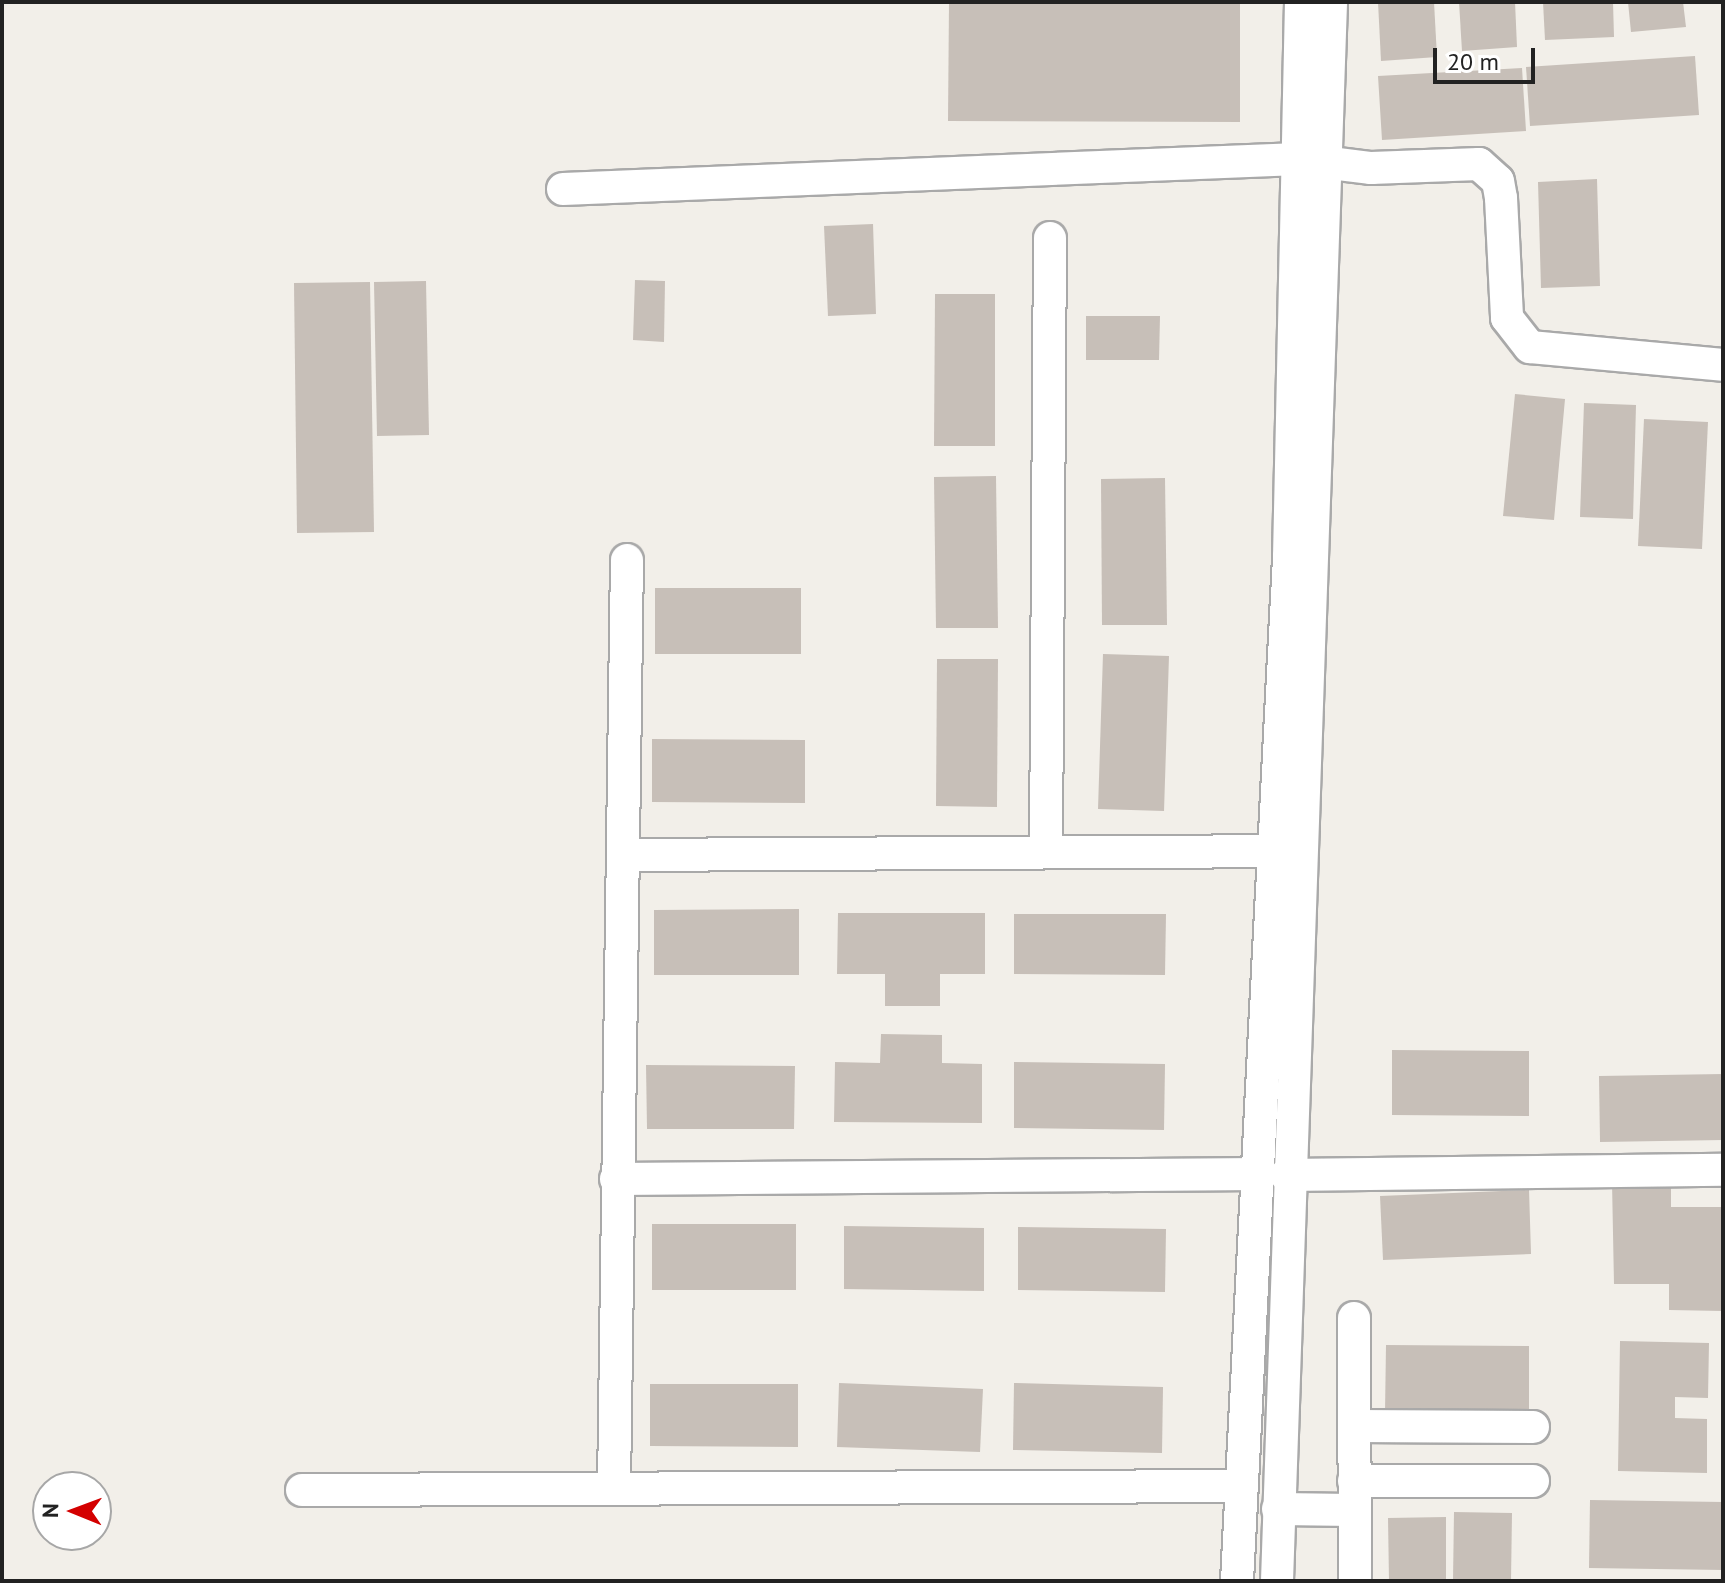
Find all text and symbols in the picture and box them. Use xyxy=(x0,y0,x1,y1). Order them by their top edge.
scale bar xyxy=(1437,32,1539,82)
text: 20 m xyxy=(1447,46,1499,77)
north arrow xyxy=(32,1471,112,1551)
text: N xyxy=(36,1503,64,1518)

